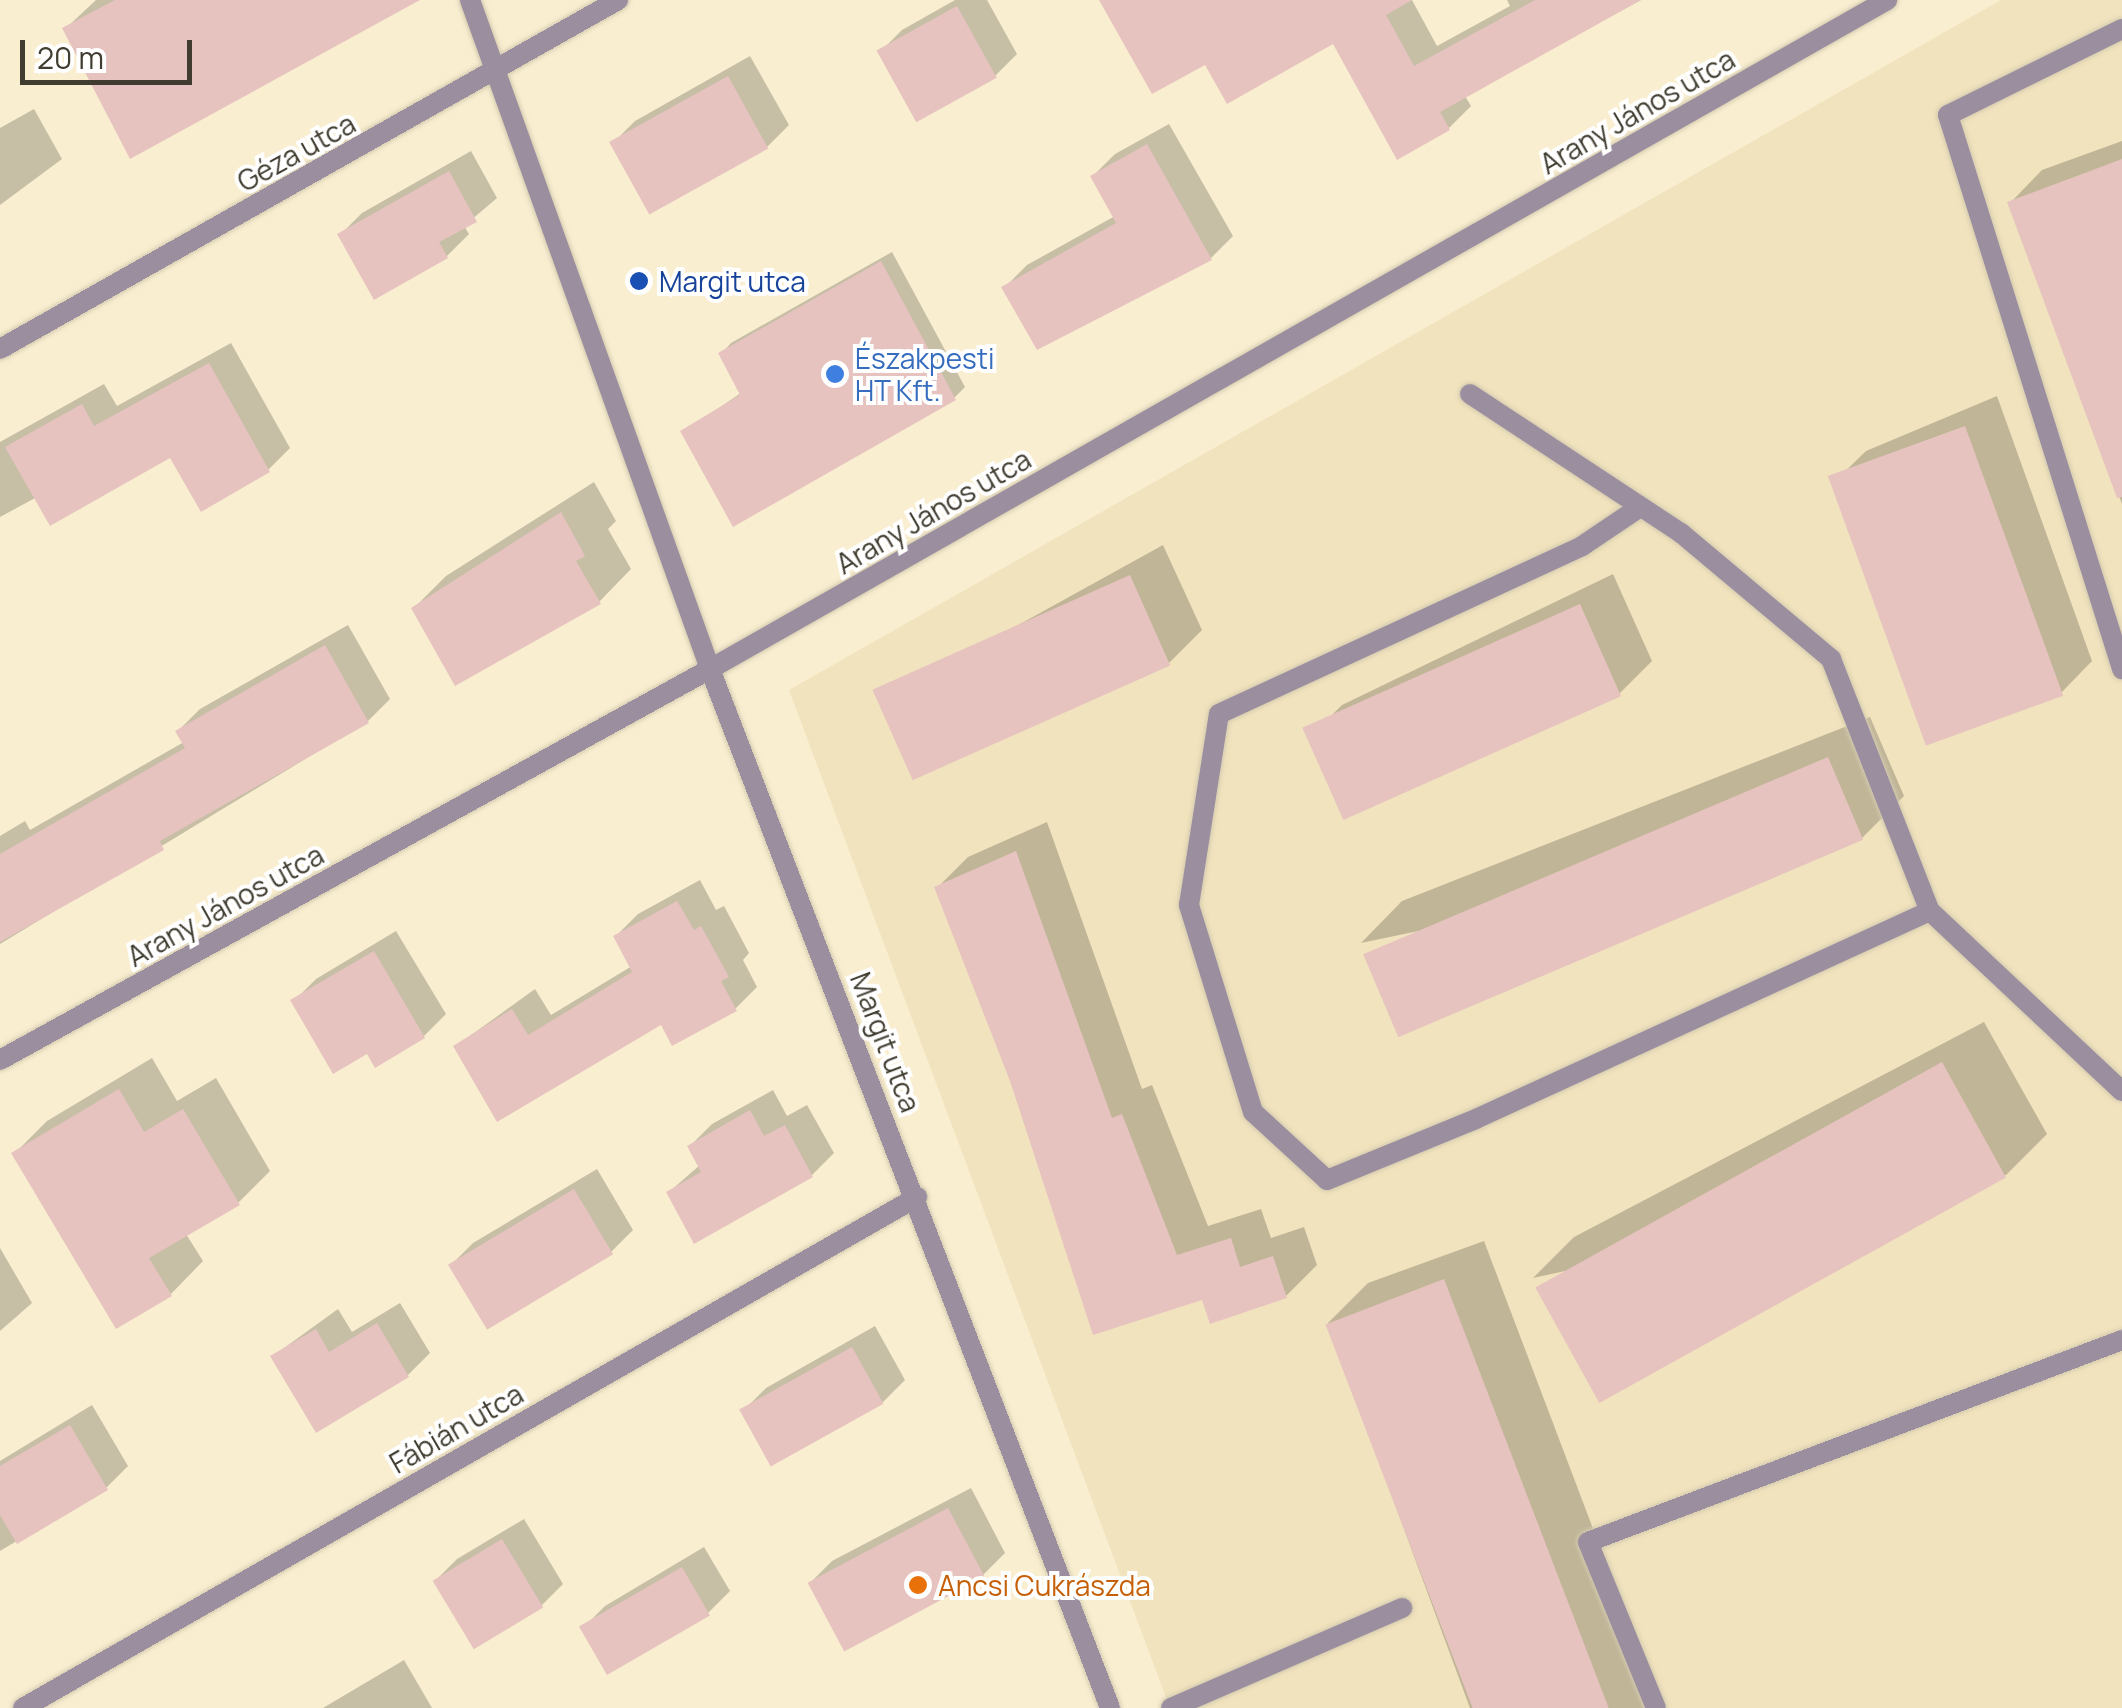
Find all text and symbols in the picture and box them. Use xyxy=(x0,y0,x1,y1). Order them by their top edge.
scale bar xyxy=(25,20,198,82)
text: 20 m xyxy=(37,37,104,78)
street label: Arany János utca xyxy=(1534,42,1740,180)
street label: Géza utca xyxy=(231,106,361,198)
place label: Margit utca xyxy=(659,264,806,298)
marker: Margit utca xyxy=(628,270,650,292)
place label: Északpesti HT Kft. xyxy=(855,341,994,407)
marker: Északpesti HT Kft. xyxy=(824,363,846,385)
street label: Arany János utca xyxy=(830,442,1036,580)
street label: Arany János utca xyxy=(121,837,329,973)
street label: Margit utca xyxy=(844,967,928,1117)
street label: Fábián utca xyxy=(383,1376,529,1480)
place label: Ancsi Cukrászda xyxy=(938,1568,1151,1602)
marker: Ancsi Cukrászda xyxy=(907,1574,929,1596)

